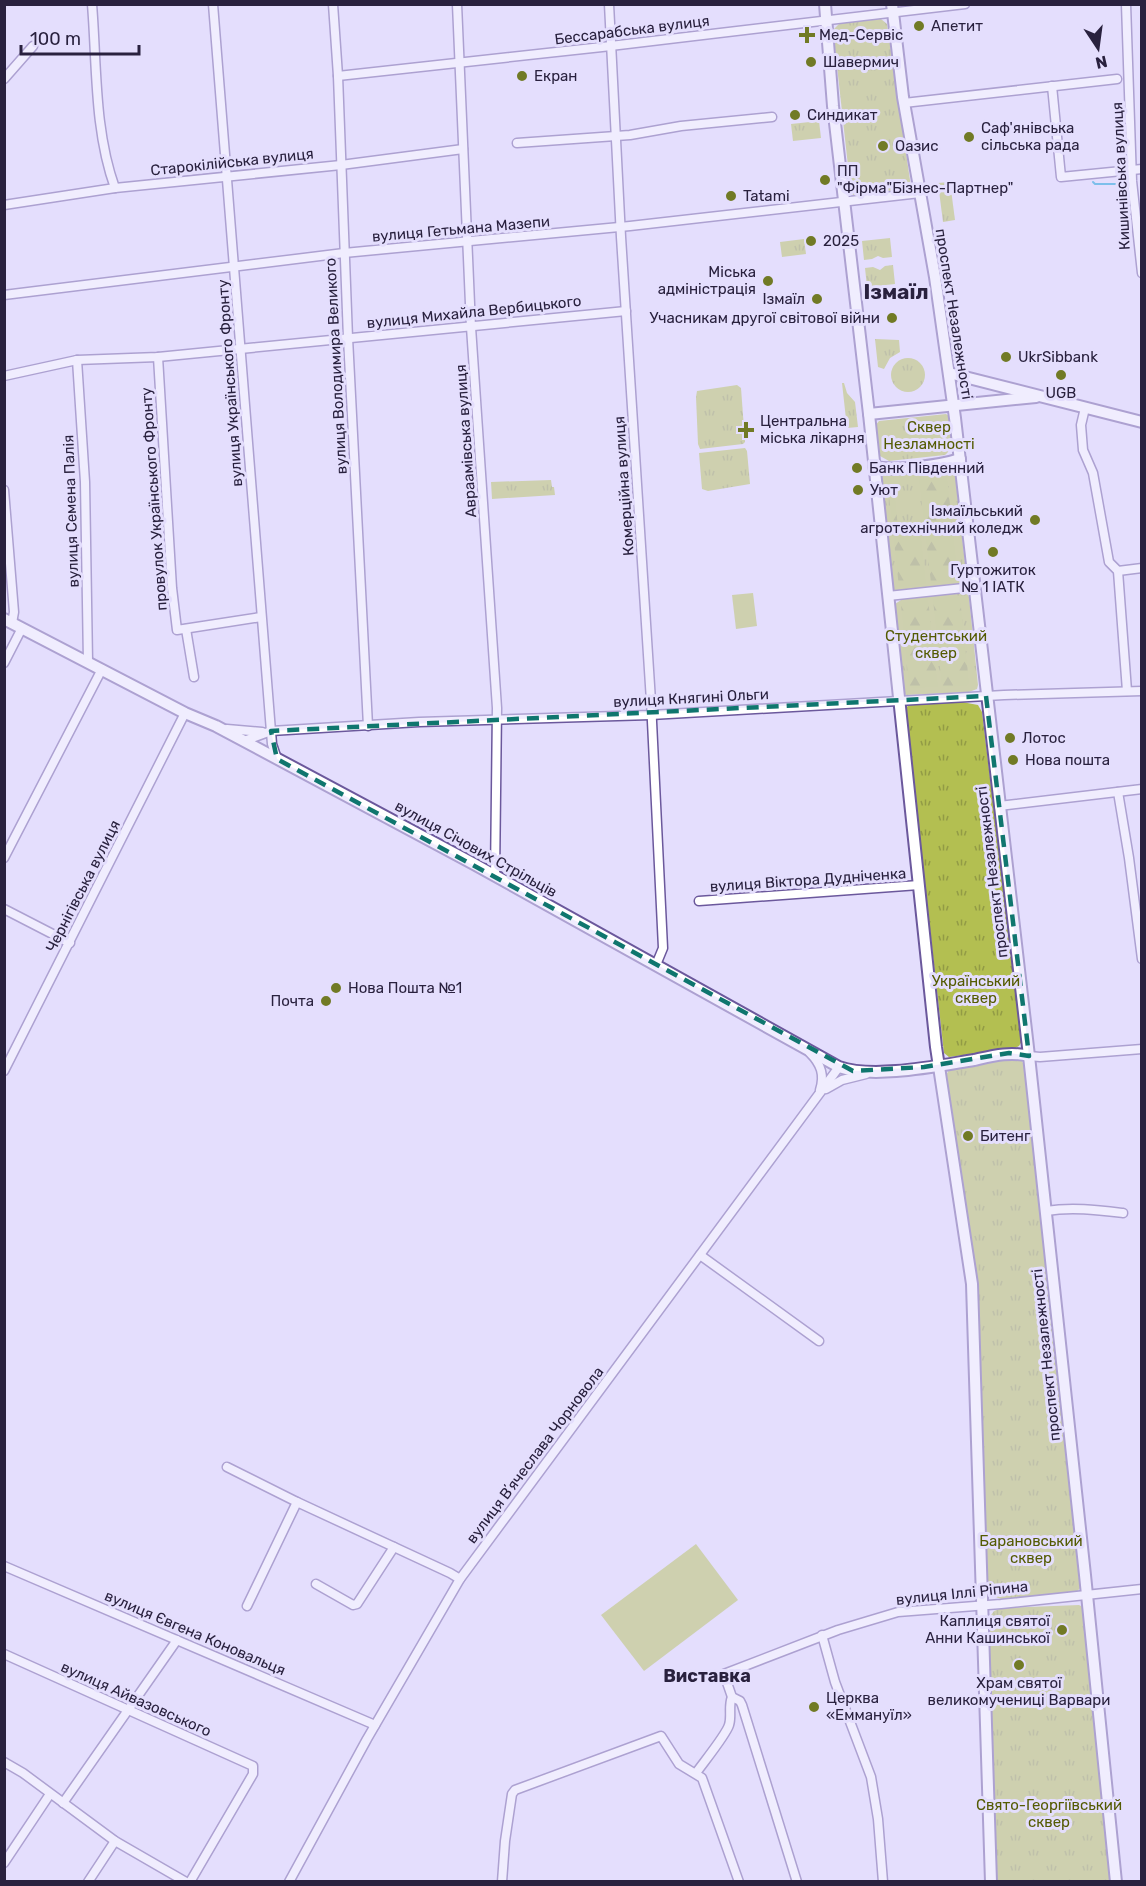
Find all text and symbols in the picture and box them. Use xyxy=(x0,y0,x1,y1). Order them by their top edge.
street label: Бессарабська вулиця xyxy=(553,12,711,48)
place label: Апетит xyxy=(931,17,983,35)
scale bar xyxy=(21,18,140,56)
north arrow xyxy=(1068,18,1128,78)
marker: Апетит xyxy=(912,19,926,33)
place label: Мед-Сервіс xyxy=(819,26,903,44)
text: 100 m xyxy=(30,28,81,50)
marker: Мед-Сервіс xyxy=(800,28,814,42)
text: N xyxy=(1094,52,1109,73)
place label: Шавермич xyxy=(823,53,899,71)
marker: Шавермич xyxy=(804,55,818,69)
place label: Екран xyxy=(534,67,578,85)
marker: Екран xyxy=(515,69,529,83)
street label: Кишинівська вулиця xyxy=(1108,102,1134,250)
place label: Синдикат xyxy=(807,106,878,124)
marker: Синдикат xyxy=(788,108,802,122)
place label: Саф'янівська сільська рада xyxy=(981,119,1079,154)
marker: Саф'янівська сільська рада xyxy=(962,130,976,144)
place label: Оазис xyxy=(895,137,939,155)
marker: Оазис xyxy=(876,139,890,153)
street label: Старокілійська вулиця xyxy=(150,144,314,180)
place label: ПП "Фірма"Бізнес-Партнер" xyxy=(837,162,1013,197)
marker: ПП "Фірма"Бізнес-Партнер" xyxy=(818,173,832,187)
place label: Tatami xyxy=(743,187,790,205)
marker: Tatami xyxy=(724,189,738,203)
street label: вулиця Гетьмана Мазепи xyxy=(371,212,551,246)
street label: проспект Незалежності xyxy=(932,227,976,401)
place label: 2025 xyxy=(823,232,859,250)
marker: 2025 xyxy=(804,234,818,248)
street label: вулиця Володимира Великого xyxy=(321,257,351,475)
place label: Міська адміністрація xyxy=(658,263,756,298)
marker: Міська адміністрація xyxy=(761,274,775,288)
street label: вулиця Українського Фронту xyxy=(214,279,246,487)
district label: Ізмаїл xyxy=(863,279,929,304)
place label: Ізмаїл xyxy=(762,290,805,308)
street label: вулиця Михайла Вербицького xyxy=(366,292,582,332)
marker: Ізмаїл xyxy=(810,292,824,306)
place label: Учасникам другої світової війни xyxy=(649,309,880,327)
marker: Учасникам другої світової війни xyxy=(885,311,899,325)
place label: UkrSibbank xyxy=(1018,348,1098,366)
marker: UkrSibbank xyxy=(999,350,1013,364)
street label: Авраамівська вулиця xyxy=(452,364,480,518)
marker: UGB xyxy=(1054,368,1068,382)
place label: UGB xyxy=(1046,384,1076,402)
street label: провулок Українського Фронту xyxy=(137,387,171,611)
place label: Центральна міська лікарня xyxy=(760,412,865,447)
street label: Комерційна вулиця xyxy=(610,416,638,556)
park label: Сквер Незламності xyxy=(883,418,975,453)
marker: Центральна міська лікарня xyxy=(737,421,755,439)
street label: вулиця Семена Палія xyxy=(59,434,83,588)
place label: Банк Південний xyxy=(869,459,984,477)
marker: Банк Південний xyxy=(850,461,864,475)
place label: Уют xyxy=(870,481,898,499)
marker: Уют xyxy=(851,483,865,497)
place label: Ізмаїльський агротехнічний коледж xyxy=(860,502,1023,537)
marker: Ізмаїльський агротехнічний коледж xyxy=(1028,513,1042,527)
marker: Гуртожиток № 1 ІАТК xyxy=(986,545,1000,559)
place label: Гуртожиток № 1 ІАТК xyxy=(950,561,1036,596)
park label: Студентський сквер xyxy=(885,627,987,662)
street label: вулиця Княгині Ольги xyxy=(613,685,769,711)
place label: Лотос xyxy=(1022,729,1066,747)
marker: Лотос xyxy=(1003,731,1017,745)
place label: Нова пошта xyxy=(1025,751,1110,769)
marker: Нова пошта xyxy=(1006,753,1020,767)
street label: проспект Незалежності xyxy=(973,785,1011,959)
street label: вулиця Січових Стрільців xyxy=(392,797,560,901)
street label: Чернігівська вулиця xyxy=(42,817,124,955)
street label: вулиця Віктора Дудніченка xyxy=(709,864,907,896)
park label: Український сквер xyxy=(932,972,1020,1007)
place label: Нова Пошта №1 xyxy=(348,979,462,997)
marker: Нова Пошта №1 xyxy=(329,981,343,995)
place label: Почта xyxy=(270,992,314,1010)
marker: Почта xyxy=(319,994,333,1008)
place label: Битенг xyxy=(980,1127,1031,1145)
marker: Битенг xyxy=(961,1129,975,1143)
street label: проспект Незалежності xyxy=(1028,1268,1064,1442)
street label: вулиця Вʼячеслава Чорновола xyxy=(463,1363,607,1547)
park label: Барановський сквер xyxy=(979,1532,1083,1567)
street label: вулиця Іллі Ріпина xyxy=(895,1577,1029,1609)
street label: вулиця Євгена Коновальця xyxy=(102,1587,288,1679)
place label: Каплиця cвятої Анни Кашинської xyxy=(925,1612,1050,1647)
marker: Каплиця cвятої Анни Кашинської xyxy=(1055,1623,1069,1637)
street label: вулиця Айвазовського xyxy=(58,1658,214,1740)
marker: Храм святої великомучениці Варвари xyxy=(1012,1658,1026,1672)
district label: Виставка xyxy=(663,1665,751,1687)
place label: Храм святої великомучениці Варвари xyxy=(928,1674,1110,1709)
place label: Церква «Еммануїл» xyxy=(826,1689,912,1724)
marker: Церква «Еммануїл» xyxy=(807,1700,821,1714)
park label: Свято-Георгіївський сквер xyxy=(976,1796,1122,1831)

